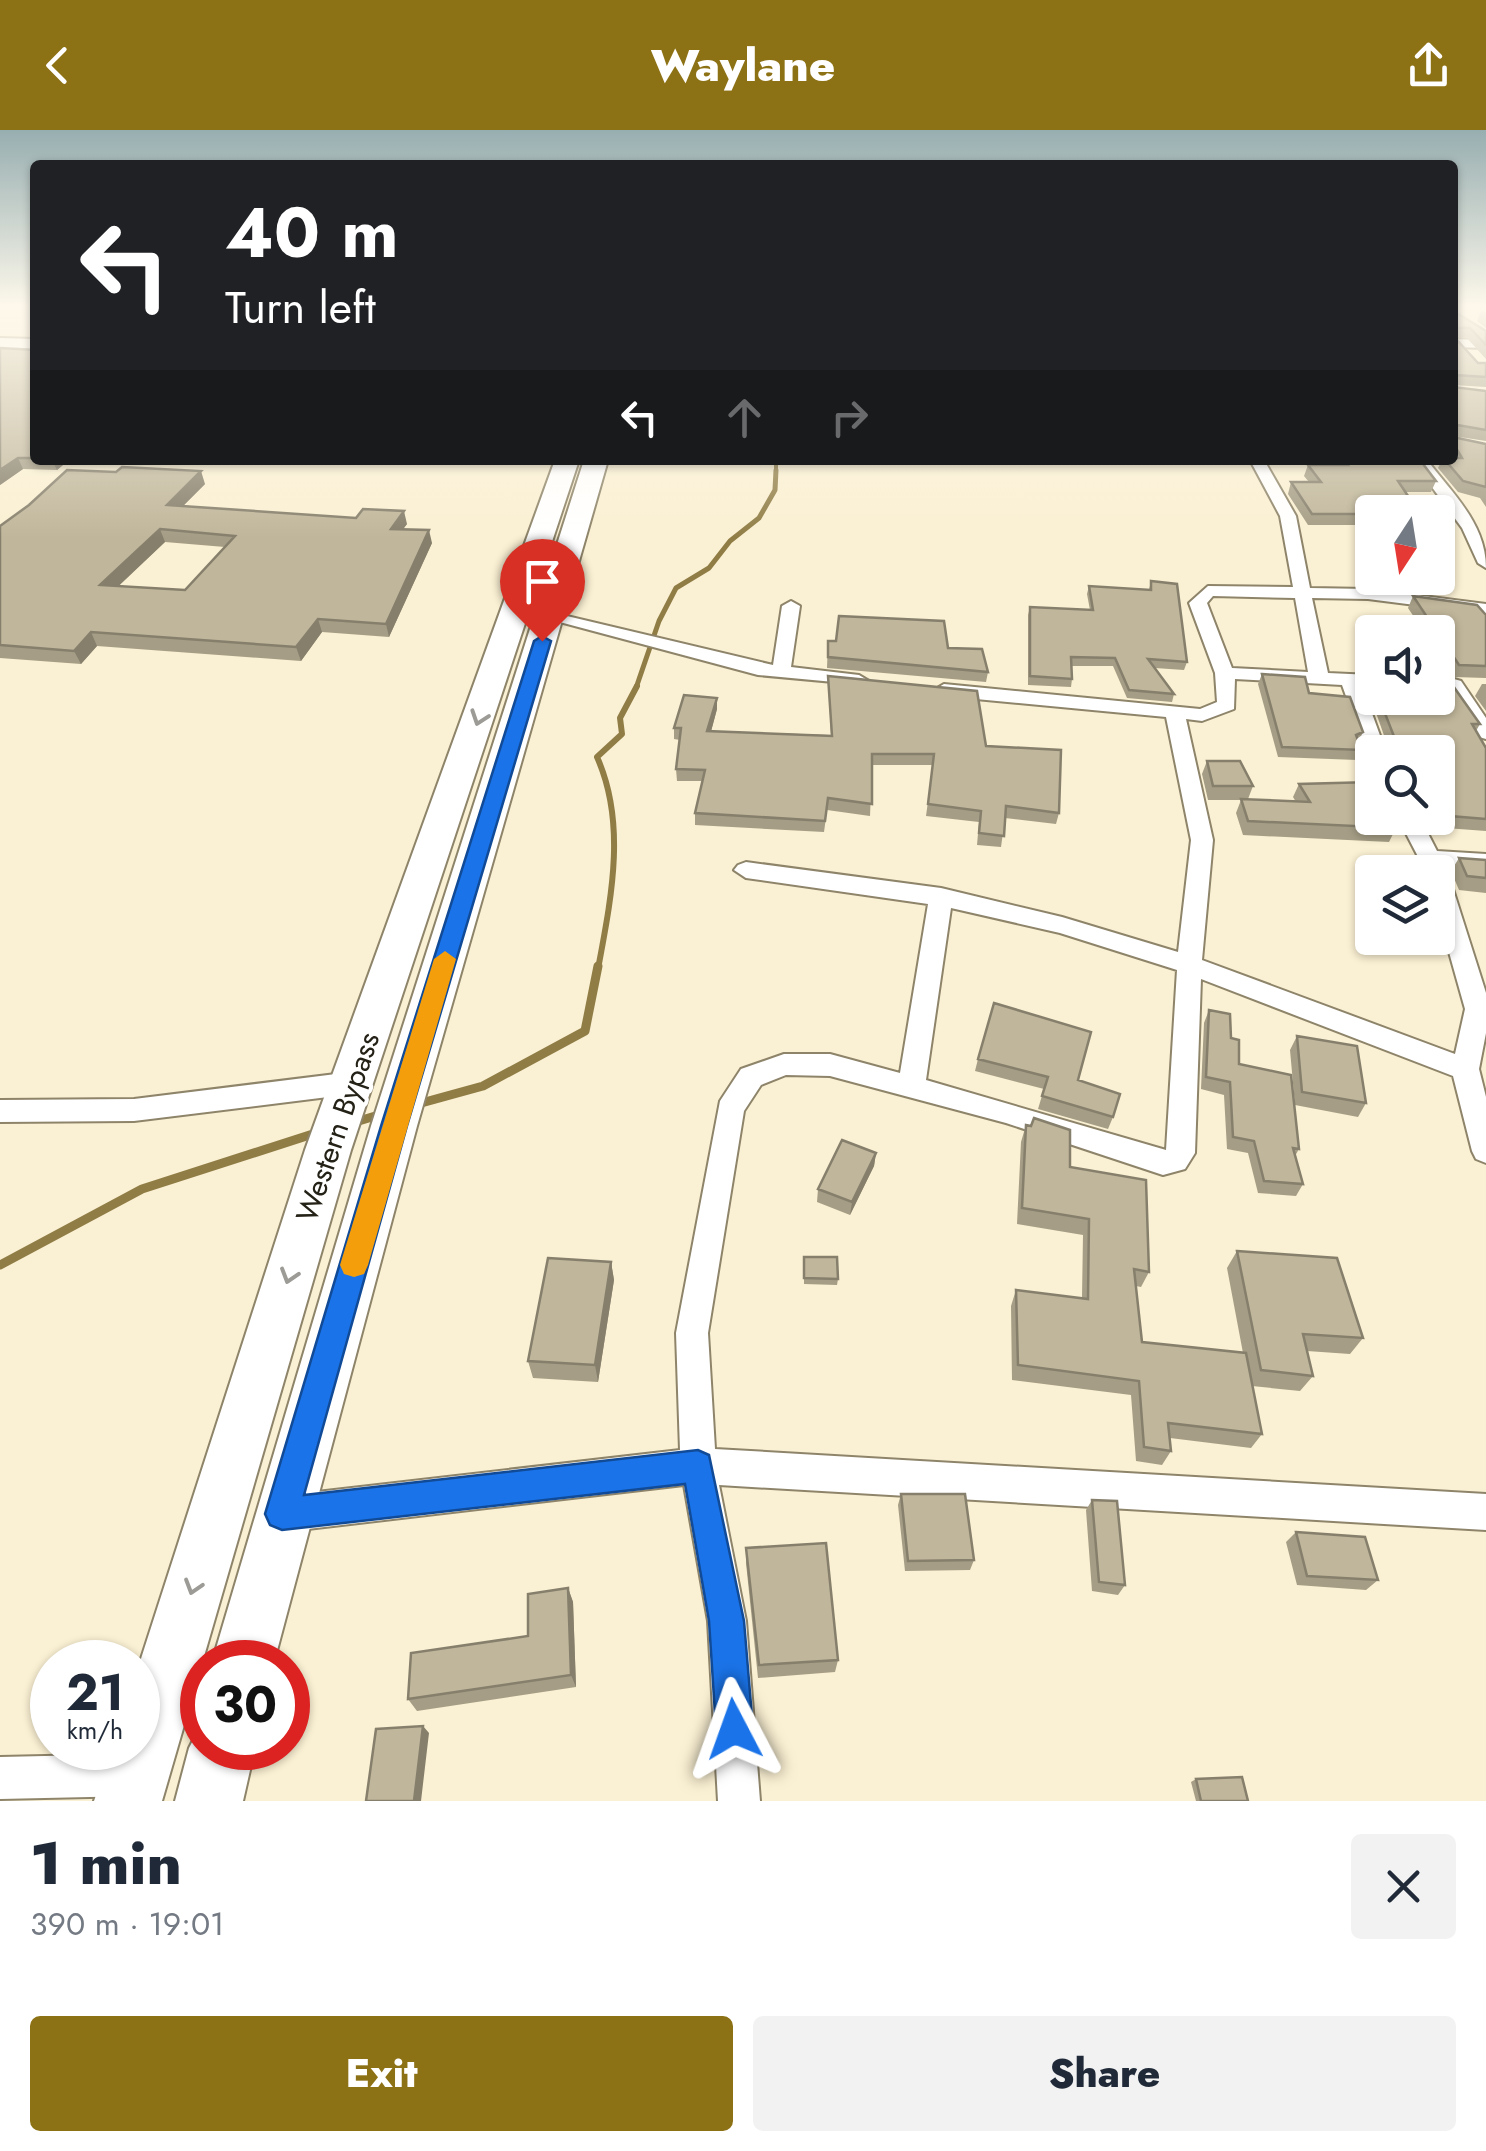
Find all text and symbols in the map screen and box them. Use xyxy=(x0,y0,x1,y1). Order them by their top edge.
text: Waylane xyxy=(651,33,835,98)
icon: back xyxy=(30,38,85,93)
icon: share xyxy=(1401,38,1456,93)
text: 40 m xyxy=(225,182,399,283)
icon: left xyxy=(60,200,190,330)
text: Turn left xyxy=(225,275,376,340)
icon: left xyxy=(612,390,667,445)
icon: ahead xyxy=(717,390,772,445)
icon: right xyxy=(822,390,877,445)
north arrow xyxy=(1355,495,1455,595)
map controls xyxy=(1355,495,1455,955)
pin xyxy=(500,539,585,642)
icon: arrive xyxy=(515,554,570,609)
button: sound xyxy=(1355,615,1455,715)
one-way arrow xyxy=(470,708,490,725)
button: search xyxy=(1355,735,1455,835)
button: layers xyxy=(1355,855,1455,955)
street label: Western Bypass xyxy=(285,1026,390,1228)
one-way arrow xyxy=(280,1267,301,1284)
one-way arrow xyxy=(184,1577,205,1594)
speed limit sign: 30 xyxy=(180,1640,310,1770)
text: 21 xyxy=(66,1656,124,1729)
position arrow xyxy=(682,1677,786,1781)
text: km/h xyxy=(67,1712,123,1748)
text: 1 min xyxy=(30,1820,182,1907)
button: close xyxy=(1351,1834,1456,1939)
text: 390 m · 19:01 xyxy=(30,1901,225,1947)
button: Exit xyxy=(30,2016,733,2131)
button: Share xyxy=(753,2016,1456,2131)

